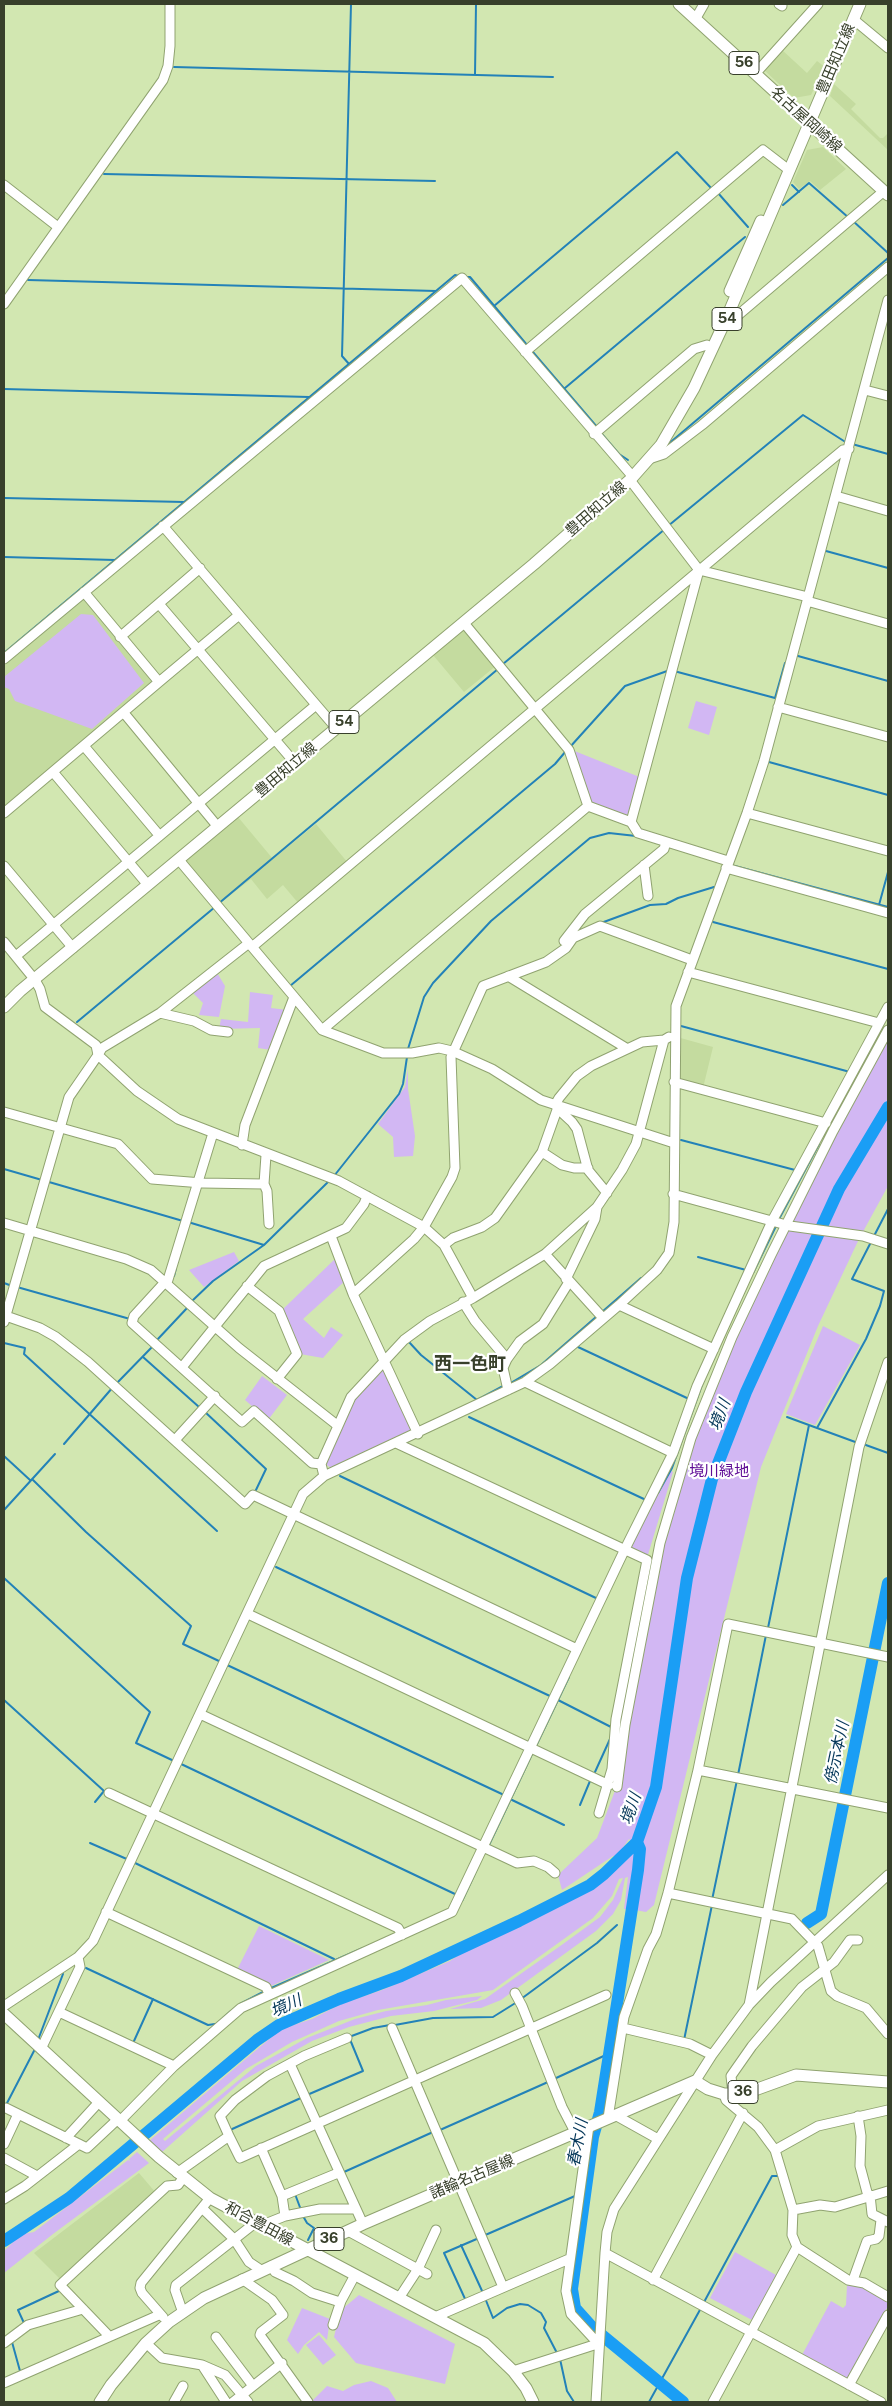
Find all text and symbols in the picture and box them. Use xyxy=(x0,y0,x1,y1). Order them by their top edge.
street label: 豊田知立線 xyxy=(813,21,859,97)
road number: 56 xyxy=(729,52,759,74)
street label: 名古屋岡崎線 xyxy=(767,83,845,157)
road number: 54 xyxy=(712,308,742,330)
street label: 豊田知立線 xyxy=(562,478,630,540)
road number: 54 xyxy=(329,710,359,734)
street label: 豊田知立線 xyxy=(251,739,321,801)
district label: 西一色町 xyxy=(434,1353,506,1375)
water label: 境川 xyxy=(705,1397,735,1433)
park label: 境川緑地 xyxy=(689,1462,749,1480)
water label: 傍示本川 xyxy=(821,1720,853,1786)
water label: 境川 xyxy=(617,1791,645,1827)
water label: 境川 xyxy=(267,1991,305,2021)
road number: 36 xyxy=(728,2080,758,2104)
water label: 春木川 xyxy=(564,2118,592,2168)
street label: 諸輪名古屋線 xyxy=(427,2151,517,2203)
street label: 和合豊田線 xyxy=(222,2198,296,2250)
road number: 36 xyxy=(314,2228,344,2250)

